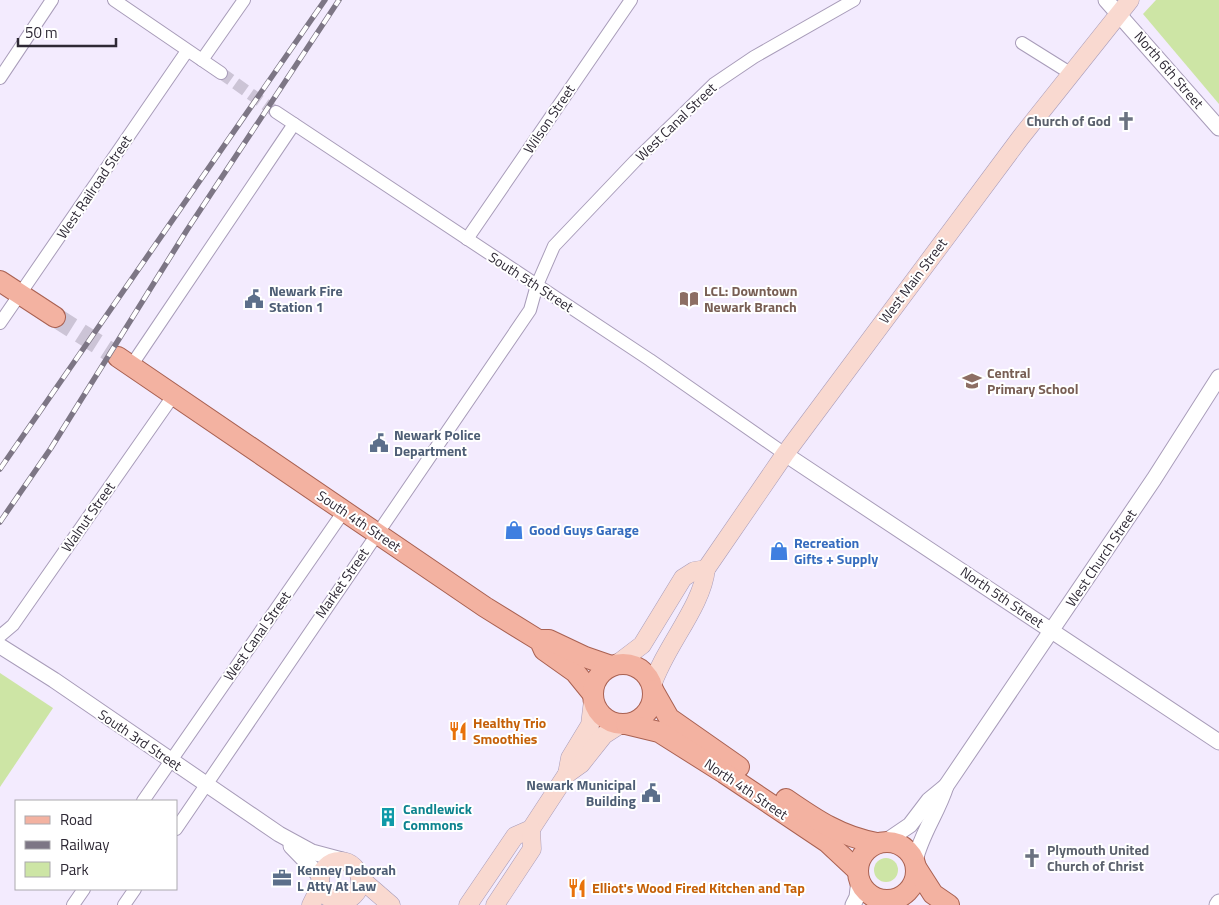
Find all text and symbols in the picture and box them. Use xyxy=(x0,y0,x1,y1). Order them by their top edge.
scale bar xyxy=(18,15,115,47)
text: 50 m xyxy=(25,21,58,44)
street label: North 6th Street xyxy=(1130,26,1209,113)
street label: West Canal Street xyxy=(630,77,721,166)
street label: Wilson Street xyxy=(518,80,580,157)
place label: Church of God xyxy=(1026,110,1111,131)
church icon: Church of God xyxy=(1115,110,1137,132)
street label: West Railroad Street xyxy=(51,130,136,243)
street label: West Main Street xyxy=(873,233,952,328)
street label: South 5th Street xyxy=(485,246,578,317)
place label: Newark Fire Station 1 xyxy=(269,280,343,317)
place label: LCL: Downtown Newark Branch xyxy=(704,280,798,317)
public building icon: Newark Fire Station 1 xyxy=(243,288,265,310)
library icon: LCL: Downtown Newark Branch xyxy=(678,288,700,310)
place label: Central Primary School xyxy=(987,362,1079,399)
school or university icon: Central Primary School xyxy=(961,370,983,392)
place label: Newark Police Department xyxy=(394,424,481,461)
public building icon: Newark Police Department xyxy=(368,432,390,454)
street label: Walnut Street xyxy=(56,477,120,556)
street label: South 4th Street xyxy=(313,485,406,557)
street label: West Church Street xyxy=(1060,505,1141,611)
shop icon: Good Guys Garage xyxy=(503,519,525,541)
place label: Good Guys Garage xyxy=(529,519,639,540)
place label: Recreation Gifts + Supply xyxy=(794,532,878,569)
shop icon: Recreation Gifts + Supply xyxy=(768,540,790,562)
street label: Market Street xyxy=(310,543,374,622)
street label: North 5th Street xyxy=(956,561,1048,632)
street label: West Canal Street xyxy=(218,587,295,685)
street label: South 3rd Street xyxy=(94,704,186,775)
place label: Healthy Trio Smoothies xyxy=(473,712,546,749)
restaurant icon: Healthy Trio Smoothies xyxy=(447,720,469,742)
street label: North 4th Street xyxy=(700,753,792,824)
place label: Newark Municipal Building xyxy=(526,774,637,811)
public building icon: Newark Municipal Building xyxy=(640,782,662,804)
place label: Candlewick Commons xyxy=(403,798,473,835)
legend xyxy=(15,800,178,890)
building icon: Candlewick Commons xyxy=(377,806,399,828)
text: Road xyxy=(60,808,92,831)
text: Railway xyxy=(60,833,110,856)
place label: Plymouth United Church of Christ xyxy=(1047,839,1149,876)
church icon: Plymouth United Church of Christ xyxy=(1021,847,1043,869)
text: Park xyxy=(60,858,89,881)
place label: Kenney Deborah L Atty At Law xyxy=(297,859,396,896)
office icon: Kenney Deborah L Atty At Law xyxy=(271,867,293,889)
restaurant icon: Elliot's Wood Fired Kitchen and Tap xyxy=(566,877,588,899)
place label: Elliot's Wood Fired Kitchen and Tap xyxy=(592,877,805,898)

